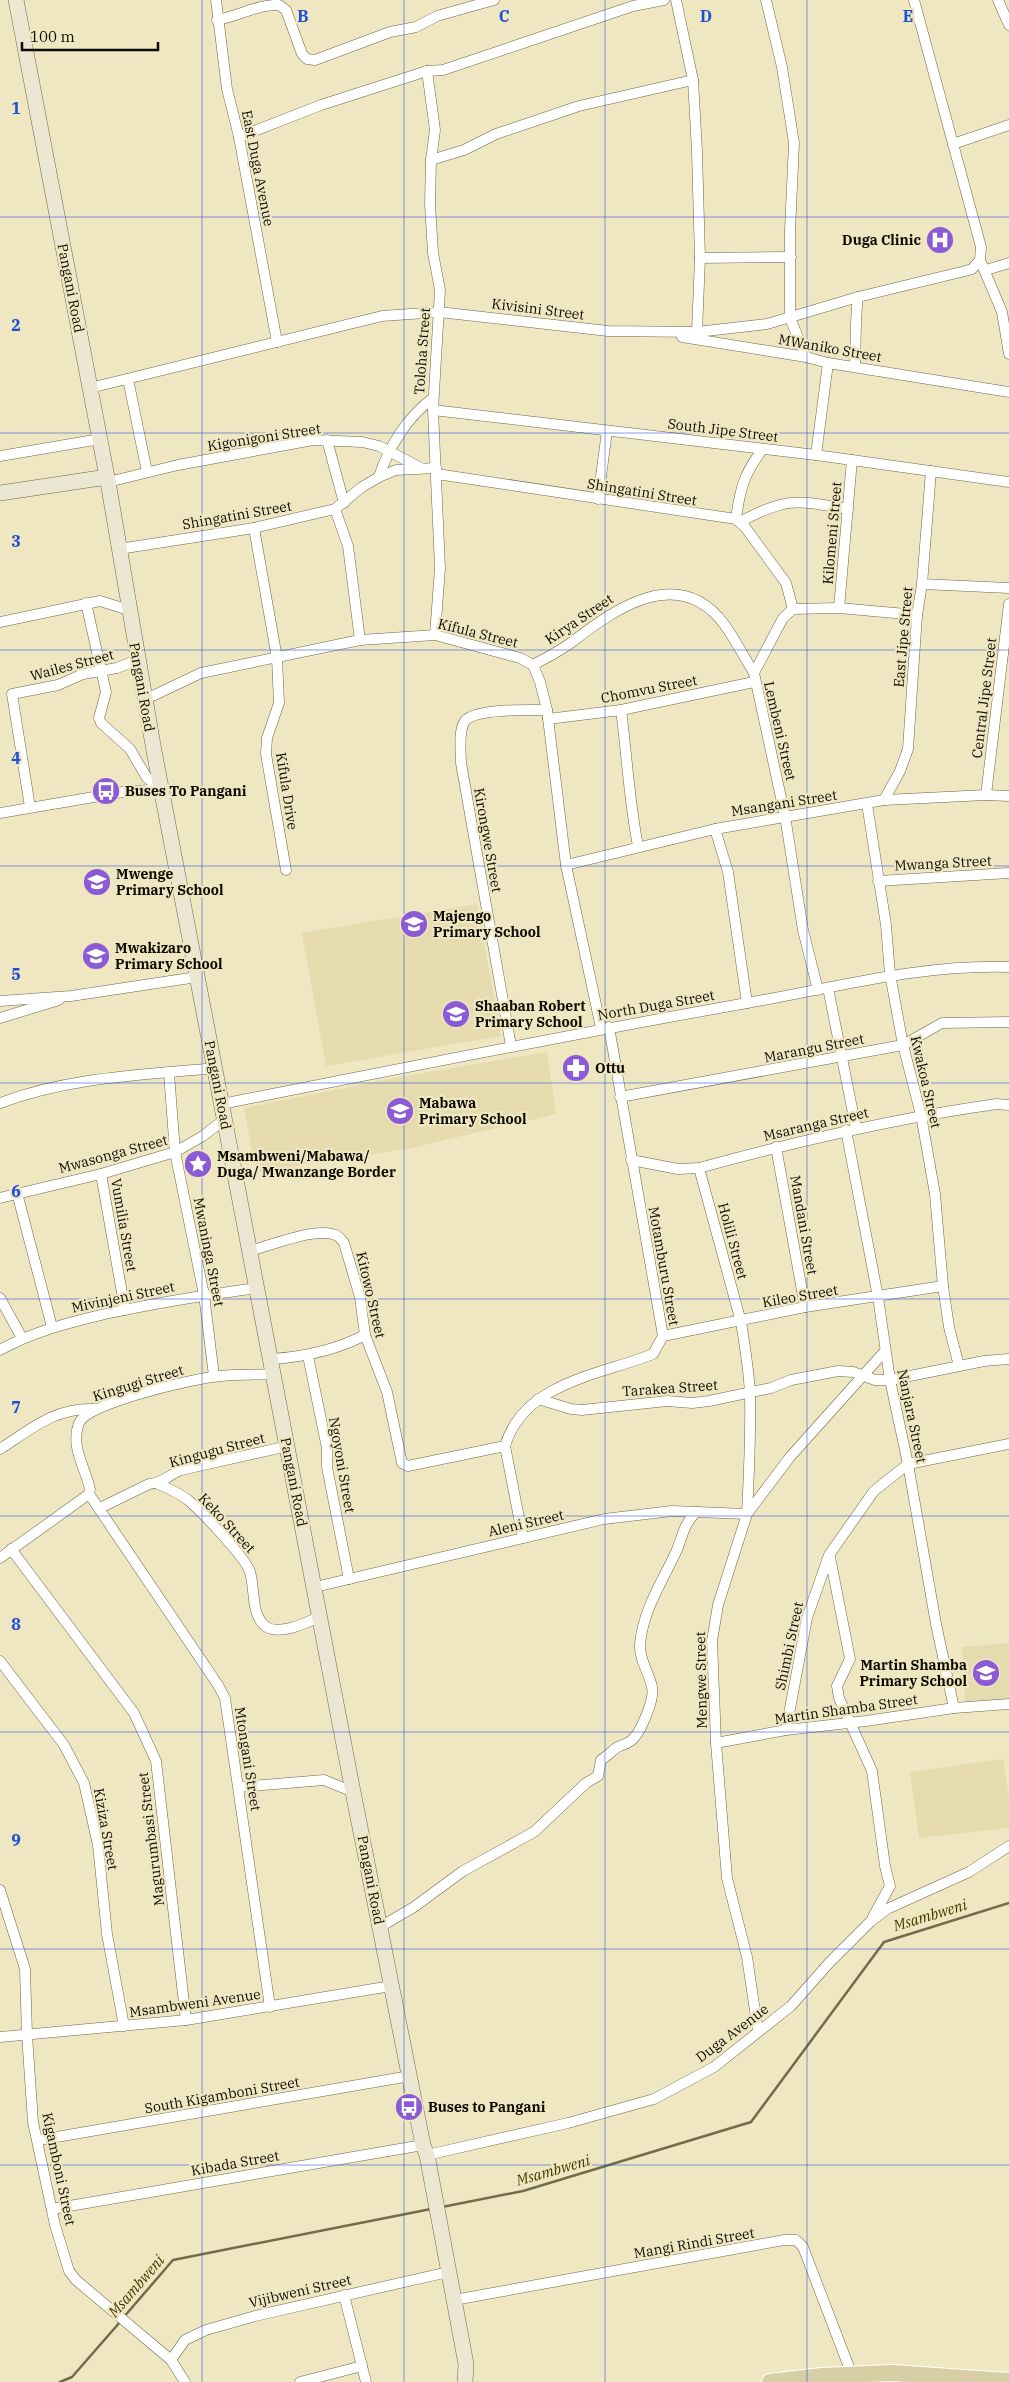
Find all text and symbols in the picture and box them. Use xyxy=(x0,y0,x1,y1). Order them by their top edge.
text: B xyxy=(297,6,309,26)
text: C xyxy=(499,6,509,26)
text: D xyxy=(700,6,712,26)
text: E xyxy=(903,6,913,26)
scale bar xyxy=(22,20,159,52)
text: 100 m xyxy=(30,27,75,46)
text: 1 xyxy=(11,98,21,118)
street label: East Duga Avenue xyxy=(238,108,278,228)
hospital icon: Duga Clinic xyxy=(925,225,955,255)
place label: Duga Clinic xyxy=(842,231,922,249)
street label: Pangani Road xyxy=(54,242,89,335)
street label: Kivisini Street xyxy=(491,294,585,324)
street label: Toloha Street xyxy=(410,307,434,395)
text: 2 xyxy=(11,315,21,335)
street label: MWaniko Street xyxy=(777,330,883,366)
street label: South Jipe Street xyxy=(667,414,779,446)
street label: Kigonigoni Street xyxy=(206,419,322,455)
street label: Shingatini Street xyxy=(586,474,698,510)
street label: Kilomeni Street xyxy=(819,481,845,585)
street label: Shingatini Street xyxy=(181,497,293,533)
text: 3 xyxy=(11,531,21,551)
street label: East Jipe Street xyxy=(890,586,916,688)
street label: Kirya Street xyxy=(541,590,617,648)
street label: Kifula Street xyxy=(436,614,520,652)
street label: Central Jipe Street xyxy=(968,637,1000,759)
street label: Pangani Road xyxy=(125,641,159,734)
street label: Wailes Street xyxy=(28,645,116,685)
street label: Chomvu Street xyxy=(599,671,699,707)
street label: Lembeni Street xyxy=(760,680,800,782)
text: 4 xyxy=(11,748,21,768)
street label: Kifula Drive xyxy=(272,751,302,831)
bus stop icon: Buses To Pangani xyxy=(91,776,121,806)
place label: Buses To Pangani xyxy=(125,782,247,800)
street label: Kirongwe Street xyxy=(470,786,506,894)
street label: Msangani Street xyxy=(730,786,838,820)
street label: Mwanga Street xyxy=(894,851,992,875)
place label: Mwenge Primary School xyxy=(116,865,224,899)
school or university icon: Mwenge Primary School xyxy=(82,867,112,897)
place label: Majengo Primary School xyxy=(433,907,541,941)
school or university icon: Majengo Primary School xyxy=(399,909,429,939)
place label: Mwakizaro Primary School xyxy=(115,939,223,973)
school or university icon: Mwakizaro Primary School xyxy=(81,941,111,971)
text: 5 xyxy=(11,964,21,984)
street label: North Duga Street xyxy=(596,986,716,1024)
place label: Shaaban Robert Primary School xyxy=(475,997,586,1031)
school or university icon: Shaaban Robert Primary School xyxy=(441,999,471,1029)
street label: Marangu Street xyxy=(762,1029,866,1067)
street label: Kwakoa Street xyxy=(907,1034,945,1130)
street label: Pangani Road xyxy=(201,1039,236,1132)
pharmacy icon: Ottu xyxy=(561,1053,591,1083)
place label: Ottu xyxy=(595,1059,625,1077)
place label: Mabawa Primary School xyxy=(419,1094,527,1128)
school or university icon: Mabawa Primary School xyxy=(385,1096,415,1126)
street label: Msaranga Street xyxy=(762,1103,870,1145)
street label: Mwasonga Street xyxy=(57,1131,170,1177)
place label: Msambweni/Mabawa/ Duga/ Mwanzange Border xyxy=(217,1147,396,1181)
place icon: Msambweni/Mabawa/ Duga/ Mwanzange Border xyxy=(183,1149,213,1179)
street label: Mandani Street xyxy=(786,1174,822,1276)
street label: Vumilia Street xyxy=(107,1177,141,1273)
text: 6 xyxy=(11,1181,21,1201)
street label: Mwaninga Street xyxy=(190,1196,228,1308)
street label: Holili Street xyxy=(714,1201,752,1281)
street label: Motamburu Street xyxy=(645,1205,683,1327)
street label: Kitowo Street xyxy=(352,1250,390,1340)
street label: Mivinjeni Street xyxy=(70,1277,176,1317)
street label: Kileo Street xyxy=(761,1280,839,1312)
street label: Kingugi Street xyxy=(90,1361,186,1405)
street label: Nanjara Street xyxy=(893,1367,931,1465)
street label: Tarakea Street xyxy=(622,1376,719,1400)
text: 7 xyxy=(11,1397,21,1417)
street label: Ngoyoni Street xyxy=(325,1416,359,1514)
street label: Kingugu Street xyxy=(167,1429,267,1471)
street label: Pangani Road xyxy=(277,1436,312,1529)
street label: Keko Street xyxy=(195,1489,259,1557)
street label: Aleni Street xyxy=(486,1506,566,1540)
street label: Shimbi Street xyxy=(771,1600,807,1692)
text: 8 xyxy=(11,1614,21,1634)
street label: Mengwe Street xyxy=(691,1631,711,1729)
place label: Martin Shamba Primary School xyxy=(859,1656,967,1690)
school or university icon: Martin Shamba Primary School xyxy=(971,1658,1001,1688)
street label: Martin Shamba Street xyxy=(773,1690,919,1728)
street label: Mtongani Street xyxy=(231,1706,265,1812)
street label: Magurumbasi Street xyxy=(134,1771,168,1907)
street label: Kiziza Street xyxy=(90,1786,122,1872)
text: 9 xyxy=(11,1830,21,1850)
street label: Pangani Road xyxy=(354,1834,389,1927)
water label: Msambweni xyxy=(890,1895,970,1935)
street label: Msambweni Avenue xyxy=(128,1985,262,2021)
street label: Duga Avenue xyxy=(692,2000,772,2066)
street label: South Kigamboni Street xyxy=(143,2073,301,2117)
bus stop icon: Buses to Pangani xyxy=(394,2092,424,2122)
place label: Buses to Pangani xyxy=(428,2098,546,2116)
street label: Kigamboni Street xyxy=(38,2111,80,2227)
street label: Kibada Street xyxy=(190,2146,281,2180)
water label: Msambweni xyxy=(513,2150,593,2190)
street label: Mangi Rindi Street xyxy=(632,2224,756,2262)
water label: Msambweni xyxy=(103,2251,168,2322)
street label: Vijibweni Street xyxy=(247,2270,353,2312)

